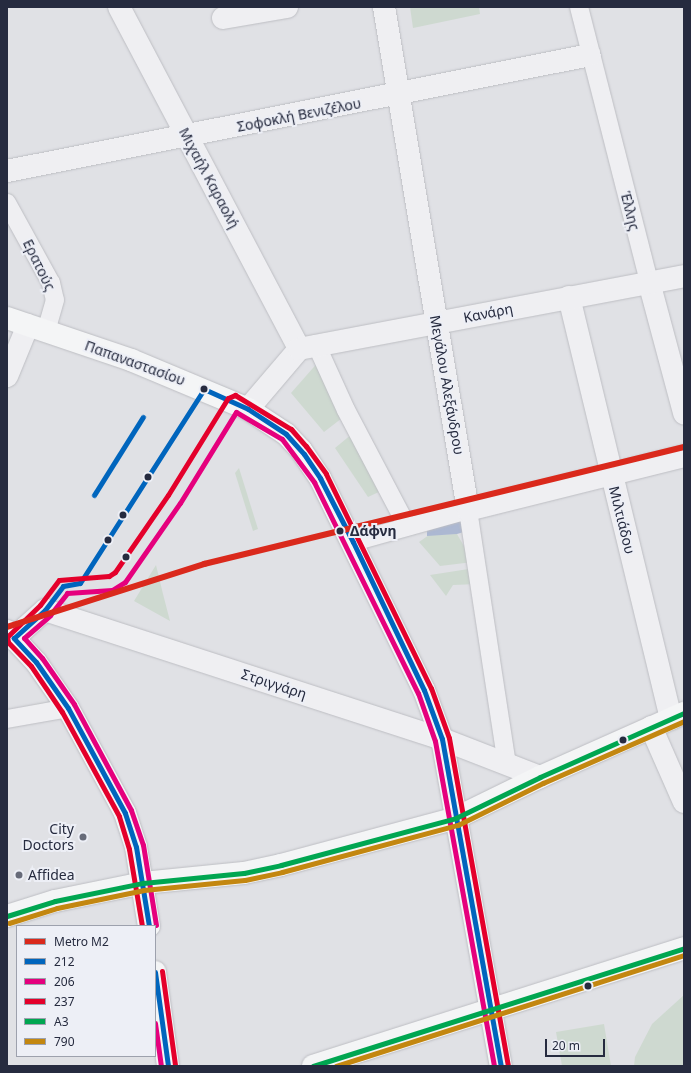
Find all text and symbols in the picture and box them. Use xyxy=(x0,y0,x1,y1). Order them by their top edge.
street label: Σοφοκλή Βενιζέλου xyxy=(235,95,363,135)
street label: Μιχαήλ Καραολή xyxy=(175,125,243,231)
street label: Έλλης xyxy=(617,190,643,232)
street label: Ερατούς xyxy=(19,237,59,293)
street label: Κανάρη xyxy=(462,300,514,326)
street label: Μεγάλου Αλεξάνδρου xyxy=(426,314,468,456)
street label: Παπαναστασίου xyxy=(82,337,188,389)
unlabelled marker xyxy=(199,384,209,394)
unlabelled marker xyxy=(143,472,153,482)
street label: Μιλτιάδου xyxy=(605,484,639,556)
unlabelled marker xyxy=(118,510,128,520)
place label: Δάφνη xyxy=(350,523,396,539)
marker: Δάφνη xyxy=(333,524,347,538)
unlabelled marker xyxy=(103,535,113,545)
unlabelled marker xyxy=(121,552,131,562)
street label: Στριγγάρη xyxy=(239,666,309,702)
unlabelled marker xyxy=(618,735,628,745)
place label: City Doctors xyxy=(23,821,74,854)
marker: City Doctors xyxy=(77,831,89,843)
place label: Affidea xyxy=(28,867,75,883)
marker: Affidea xyxy=(13,869,25,881)
legend xyxy=(16,925,156,1057)
text: Metro Μ2 xyxy=(54,933,109,950)
text: 212 xyxy=(54,953,75,970)
text: 206 xyxy=(54,973,75,990)
unlabelled marker xyxy=(583,981,593,991)
text: 237 xyxy=(54,993,75,1010)
text: Α3 xyxy=(54,1013,69,1030)
scale bar xyxy=(547,1031,607,1057)
text: 790 xyxy=(54,1033,75,1050)
text: 20 m xyxy=(552,1037,580,1054)

